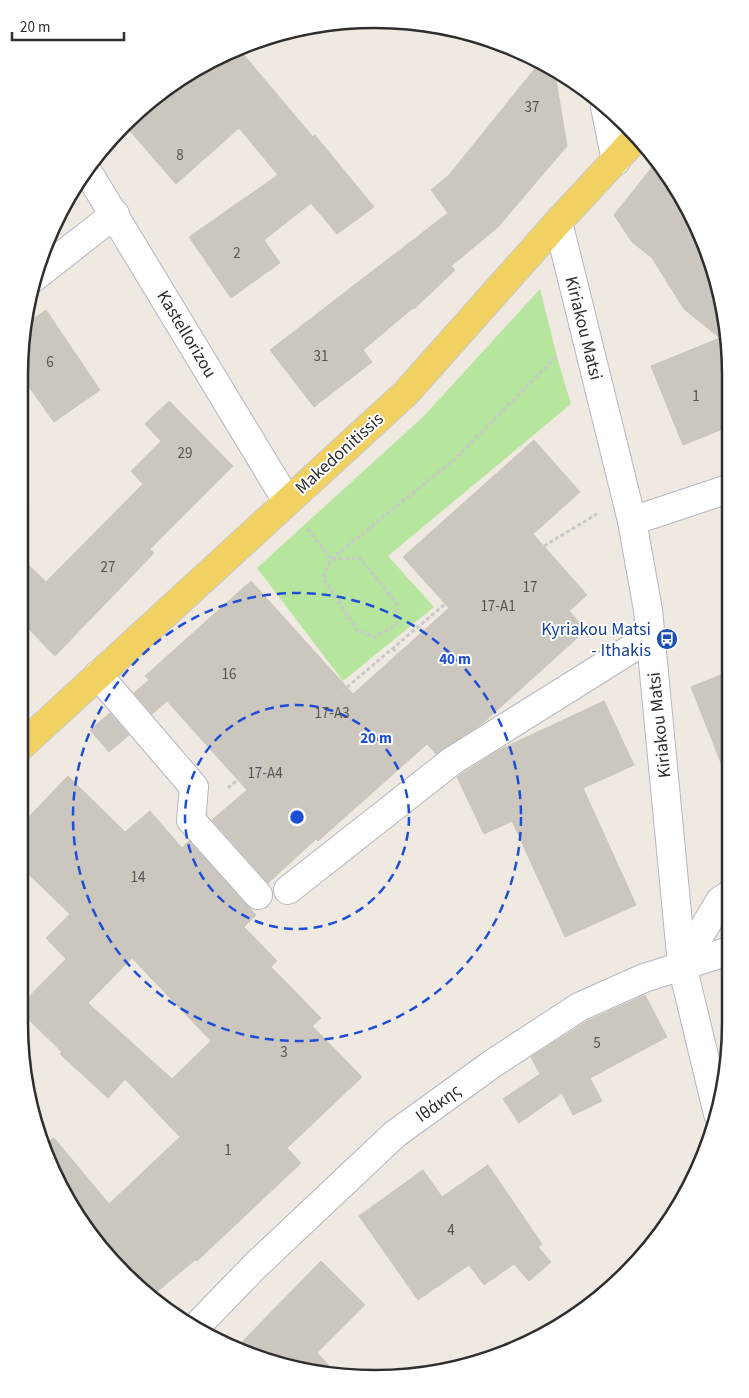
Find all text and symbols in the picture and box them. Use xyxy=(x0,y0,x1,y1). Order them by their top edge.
scale bar xyxy=(12,10,125,42)
text: 20 m xyxy=(20,17,50,38)
house number: 37 xyxy=(525,97,539,118)
house number: 8 xyxy=(176,145,184,166)
house number: 2 xyxy=(233,243,241,264)
street label: Kiriakou Matsi xyxy=(559,274,608,383)
street label: Kastellorizou xyxy=(151,286,223,383)
house number: 31 xyxy=(314,346,328,367)
house number: 6 xyxy=(46,352,54,373)
house number: 1 xyxy=(692,386,700,407)
street label: Makedonitissis xyxy=(290,407,389,500)
house number: 29 xyxy=(178,443,192,464)
house number: 27 xyxy=(101,557,115,578)
house number: 17 xyxy=(523,577,537,598)
house number: 17-A1 xyxy=(480,596,516,617)
place label: Kyriakou Matsi - Ithakis xyxy=(541,617,651,663)
bus stop icon: Kyriakou Matsi - Ithakis xyxy=(655,627,679,651)
text: 40 m xyxy=(439,649,471,670)
house number: 16 xyxy=(222,664,236,685)
street label: Kiriakou Matsi xyxy=(642,671,677,779)
house number: 17-A3 xyxy=(314,703,350,724)
text: 20 m xyxy=(360,728,392,749)
house number: 17-A4 xyxy=(247,763,283,784)
centre of rings xyxy=(288,808,306,826)
house number: 14 xyxy=(131,867,146,888)
house number: 5 xyxy=(593,1033,601,1054)
house number: 3 xyxy=(280,1042,288,1063)
street label: Ιθάκης xyxy=(410,1078,466,1128)
house number: 1 xyxy=(224,1140,232,1161)
house number: 4 xyxy=(447,1220,455,1241)

